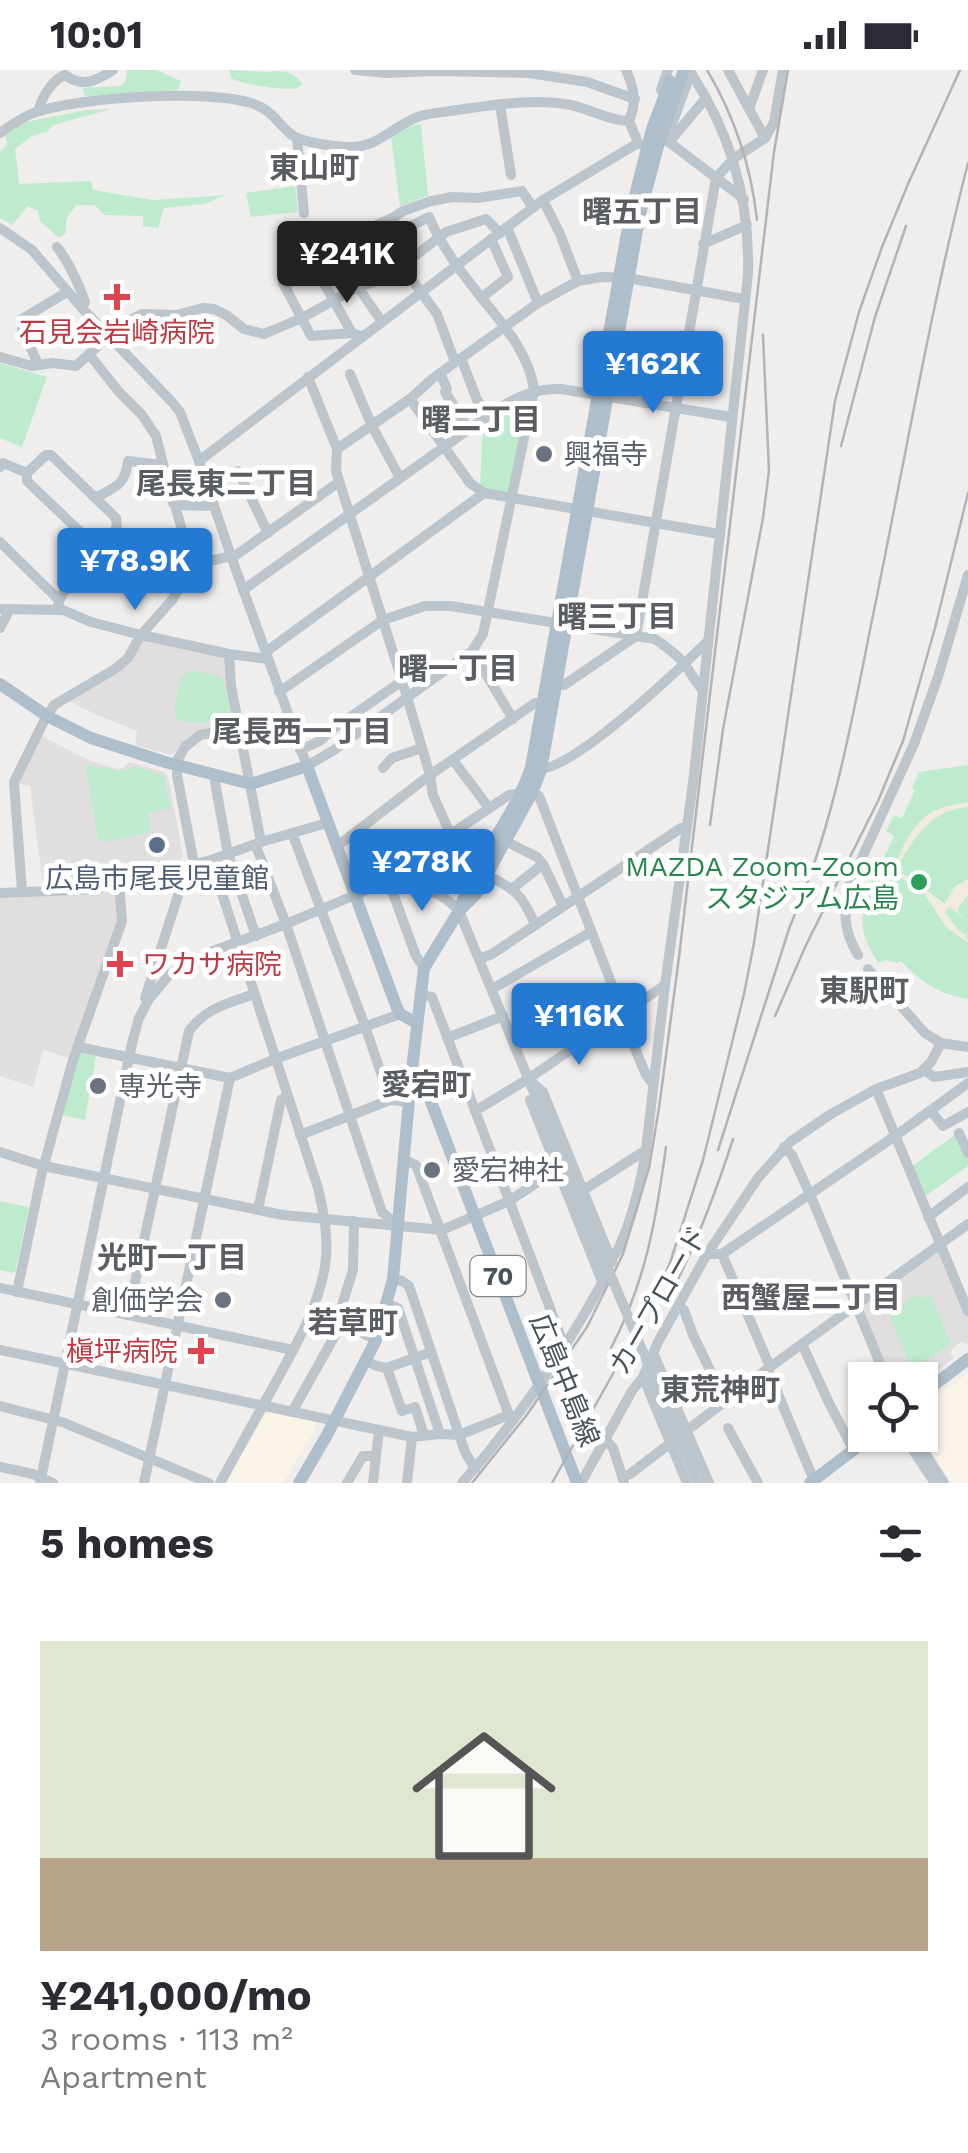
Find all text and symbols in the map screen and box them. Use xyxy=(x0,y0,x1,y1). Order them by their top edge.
text: 10:01 xyxy=(50,13,143,57)
district label: 東山町 xyxy=(269,150,359,185)
district label: 曙五丁目 xyxy=(582,194,702,229)
pin: ¥241K xyxy=(277,221,417,306)
text: ¥241K xyxy=(299,234,395,272)
marker: 石見会岩崎病院 xyxy=(104,284,130,310)
place label: 石見会岩崎病院 xyxy=(19,316,215,349)
pin: ¥162K xyxy=(583,331,723,416)
text: ¥162K xyxy=(605,344,701,382)
district label: 曙二丁目 xyxy=(421,402,541,437)
place label: 興福寺 xyxy=(564,438,648,471)
marker: 興福寺 xyxy=(533,443,555,465)
district label: 尾長東二丁目 xyxy=(136,466,316,501)
pin: ¥78.9K xyxy=(54,528,216,613)
text: ¥78.9K xyxy=(79,541,191,579)
district label: 曙三丁目 xyxy=(557,599,677,634)
district label: 曙一丁目 xyxy=(398,651,518,686)
district label: 尾長西一丁目 xyxy=(212,714,392,749)
pin: ¥278K xyxy=(352,829,492,914)
marker: 広島市尾長児童館 xyxy=(146,834,168,856)
text: ¥278K xyxy=(372,842,472,880)
place label: MAZDA Zoom-Zoom スタジアム広島 xyxy=(625,850,899,915)
place label: 広島市尾長児童館 xyxy=(45,862,269,895)
marker: MAZDA Zoom-Zoom スタジアム広島 xyxy=(908,871,930,893)
place label: ワカサ病院 xyxy=(142,948,282,981)
marker: ワカサ病院 xyxy=(107,951,133,977)
district label: 東駅町 xyxy=(819,973,909,1008)
pin: ¥116K xyxy=(509,983,649,1068)
text: ¥116K xyxy=(534,996,624,1034)
district label: 愛宕町 xyxy=(381,1067,471,1102)
place label: 専光寺 xyxy=(118,1070,202,1103)
marker: 専光寺 xyxy=(87,1075,109,1097)
place label: 愛宕神社 xyxy=(452,1154,564,1187)
marker: 愛宕神社 xyxy=(421,1159,443,1181)
street label: カープロード xyxy=(603,1220,714,1381)
district label: 光町一丁目 xyxy=(97,1240,247,1275)
road number: 70 xyxy=(470,1256,526,1296)
district label: 西蟹屋二丁目 xyxy=(721,1280,901,1315)
place label: 創価学会 xyxy=(91,1284,203,1317)
marker: 創価学会 xyxy=(212,1289,234,1311)
district label: 若草町 xyxy=(308,1305,398,1340)
street label: 広島中島線 xyxy=(523,1309,606,1451)
place label: 槇坪病院 xyxy=(66,1335,178,1368)
marker: 槇坪病院 xyxy=(188,1338,214,1364)
map controls xyxy=(848,1362,938,1452)
button: locate xyxy=(848,1362,938,1452)
district label: 東荒神町 xyxy=(660,1372,780,1407)
icon: filters xyxy=(873,1516,928,1571)
text: 5 homes xyxy=(40,1519,214,1568)
icon: home xyxy=(394,1706,574,1886)
text: ¥241,000/mo xyxy=(40,1971,312,2020)
text: 3 rooms · 113 m² xyxy=(40,2020,293,2058)
text: Apartment xyxy=(40,2058,207,2096)

